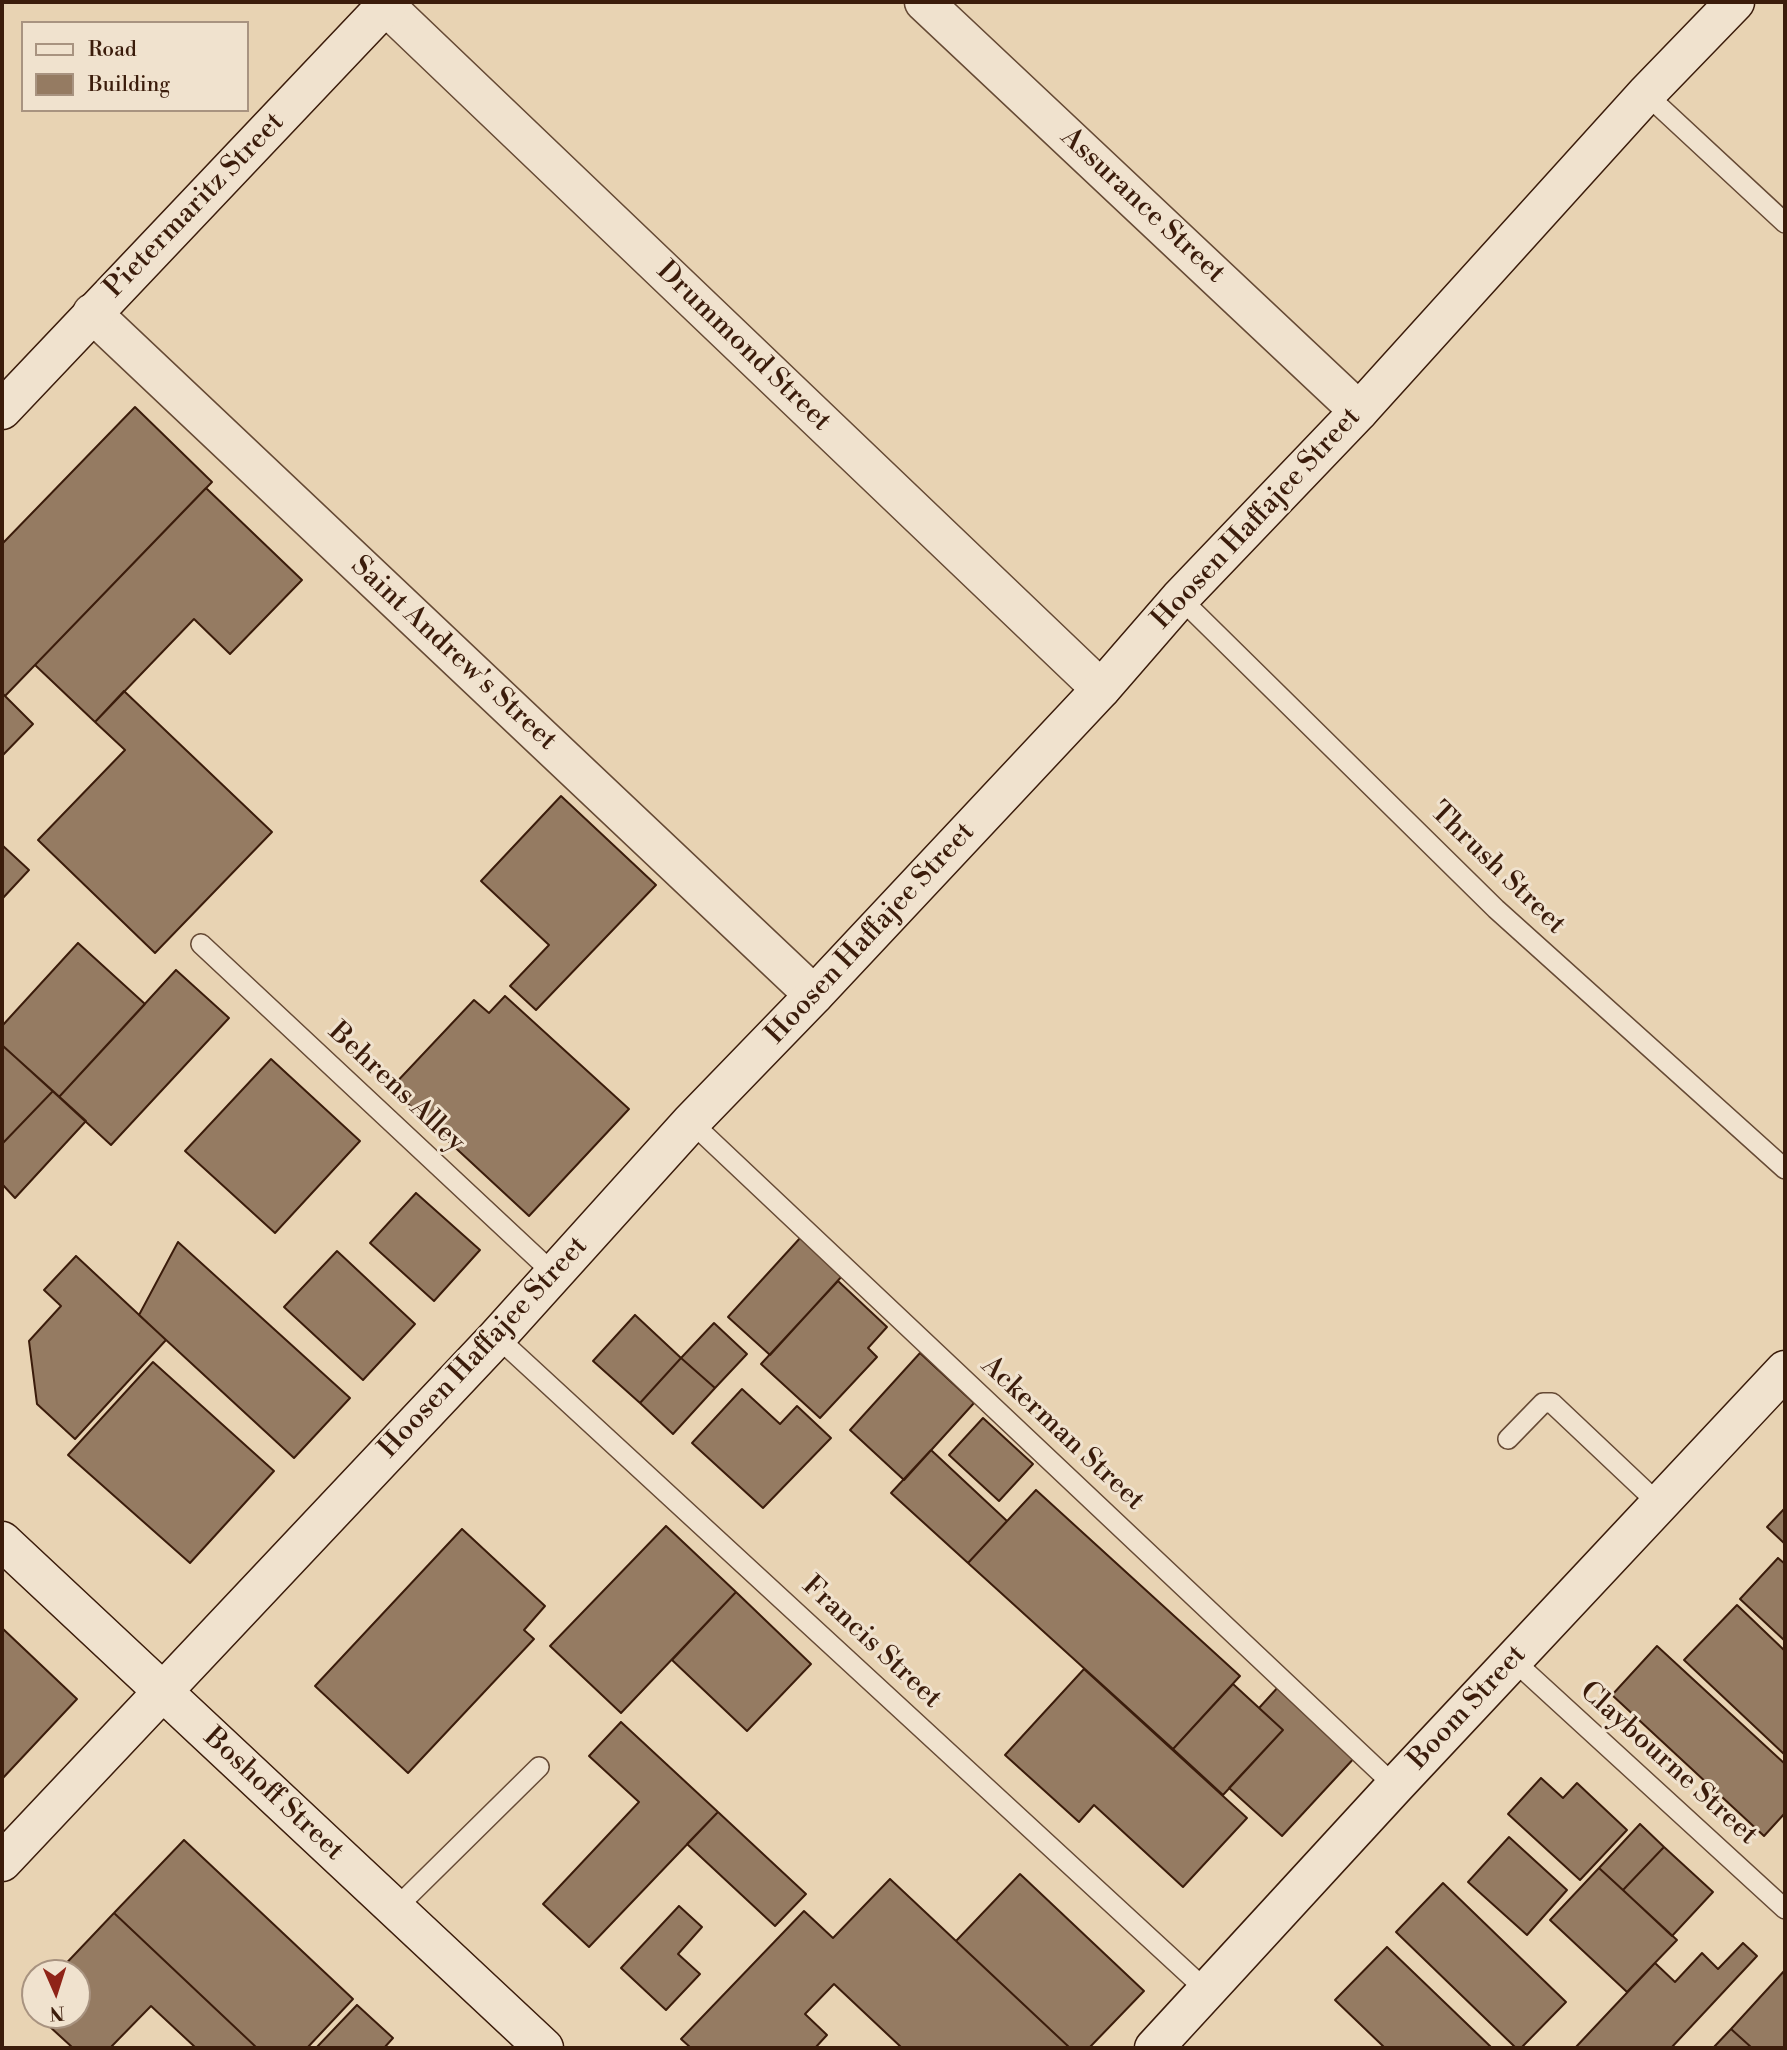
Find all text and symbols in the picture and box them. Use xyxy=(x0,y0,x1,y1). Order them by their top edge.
legend xyxy=(21,21,248,112)
text: Road xyxy=(88,37,137,63)
text: Building xyxy=(88,72,170,98)
street label: Pietermaritz Street xyxy=(98,106,292,306)
street label: Assurance Street xyxy=(1053,121,1231,291)
street label: Drummond Street xyxy=(649,255,837,439)
street label: Hoosen Haffajee Street xyxy=(1146,401,1368,637)
street label: Saint Andrew's Street xyxy=(343,550,563,758)
street label: Thrush Street xyxy=(1422,796,1572,942)
street label: Hoosen Haffajee Street xyxy=(760,816,982,1052)
street label: Behrens Alley xyxy=(321,1016,471,1160)
street label: Hoosen Haffajee Street xyxy=(373,1230,595,1466)
street label: Ackerman Street xyxy=(973,1350,1151,1518)
street label: Francis Street xyxy=(794,1570,948,1716)
street label: Boom Street xyxy=(1402,1639,1534,1777)
street label: Claybourne Street xyxy=(1572,1675,1764,1853)
street label: Boshoff Street xyxy=(196,1721,350,1869)
north arrow xyxy=(21,1959,91,2029)
text: N xyxy=(49,2001,65,2025)

